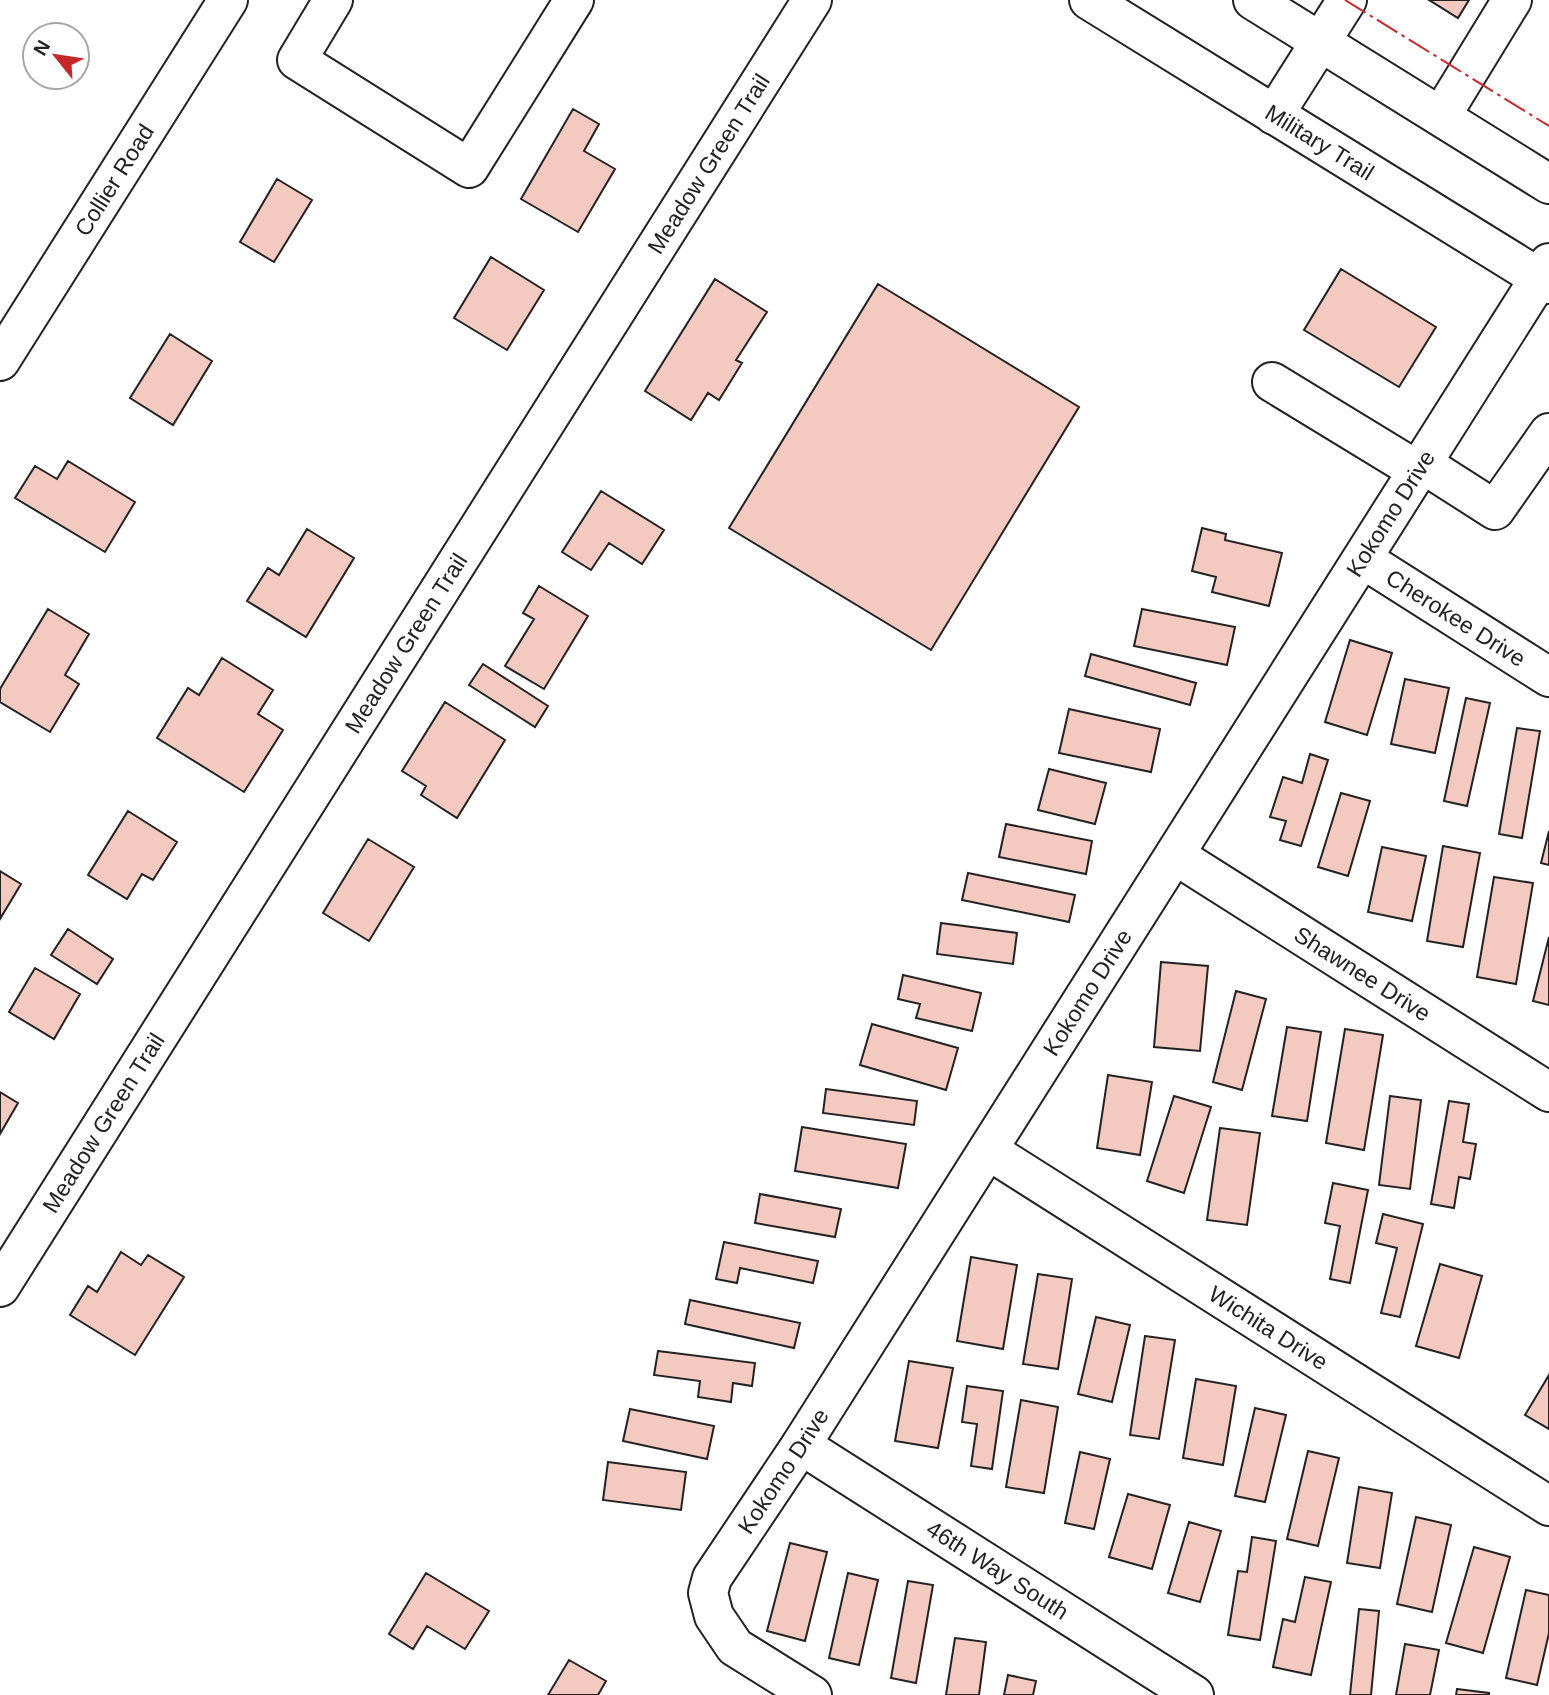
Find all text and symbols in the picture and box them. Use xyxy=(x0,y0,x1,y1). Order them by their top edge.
north arrow xyxy=(21,21,91,91)
text: N xyxy=(29,37,54,59)
street label: Meadow Green Trail xyxy=(642,69,775,258)
street label: Military Trail xyxy=(1261,99,1379,186)
street label: Collier Road xyxy=(69,120,159,241)
street label: Kokomo Drive xyxy=(1341,445,1440,581)
street label: Meadow Green Trail xyxy=(340,549,472,738)
street label: Cherokee Drive xyxy=(1381,564,1530,672)
street label: Shawnee Drive xyxy=(1290,921,1435,1027)
street label: Kokomo Drive xyxy=(1038,924,1137,1061)
street label: Meadow Green Trail xyxy=(37,1028,170,1217)
street label: Wichita Drive xyxy=(1204,1281,1333,1375)
street label: Kokomo Drive xyxy=(732,1404,834,1538)
street label: 46th Way South xyxy=(922,1515,1073,1625)

